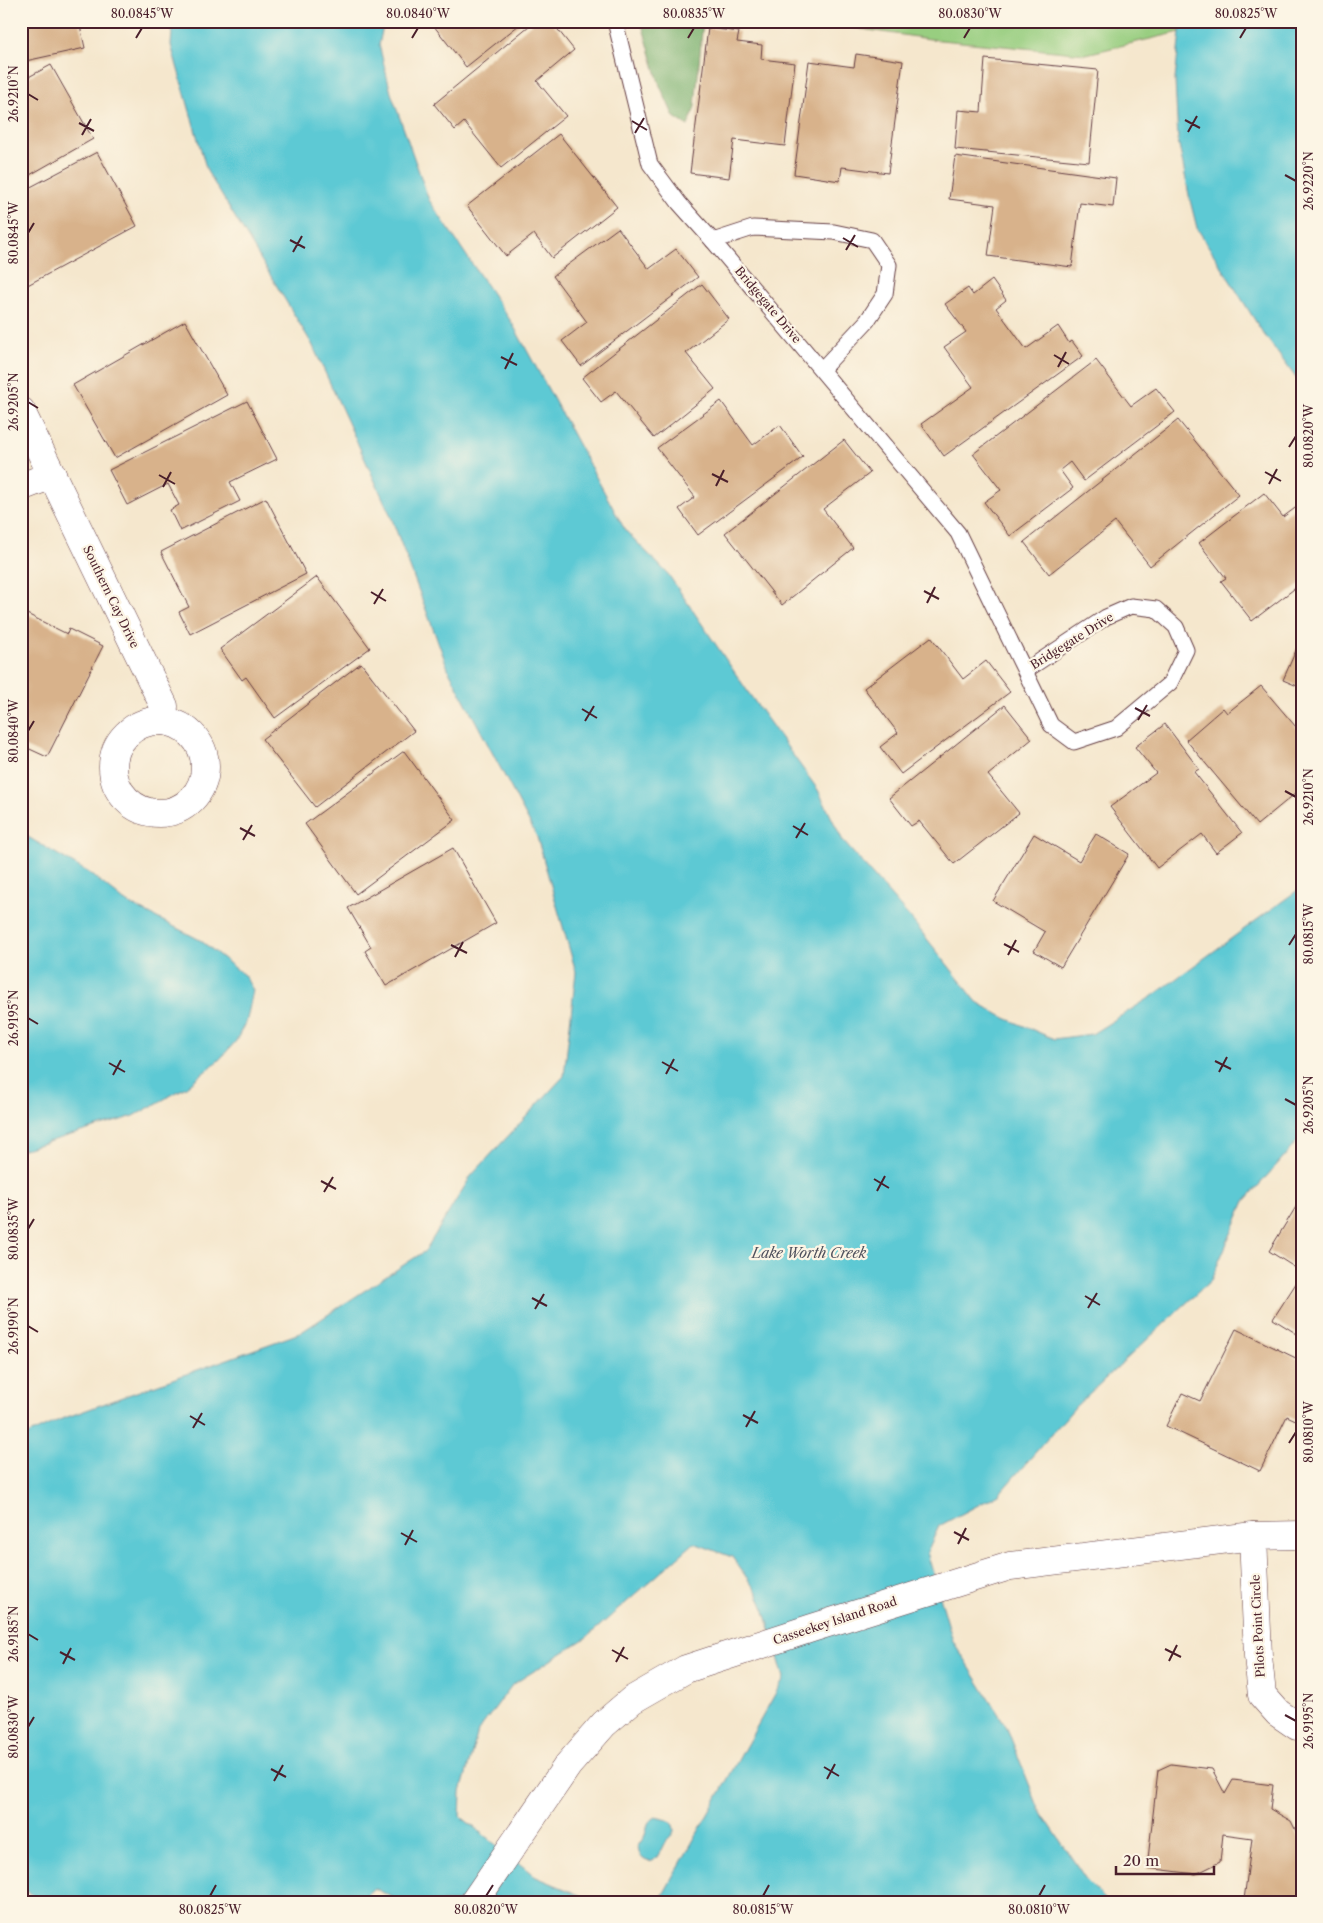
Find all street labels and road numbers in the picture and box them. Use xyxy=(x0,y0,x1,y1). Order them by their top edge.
street label: Bridgegate Drive xyxy=(732,263,805,346)
street label: Southern Cay Drive xyxy=(80,543,143,651)
street label: Bridgegate Drive xyxy=(1027,609,1116,672)
street label: Pilots Point Circle xyxy=(1247,1574,1268,1678)
street label: Casseekey Island Road xyxy=(771,1593,899,1648)

